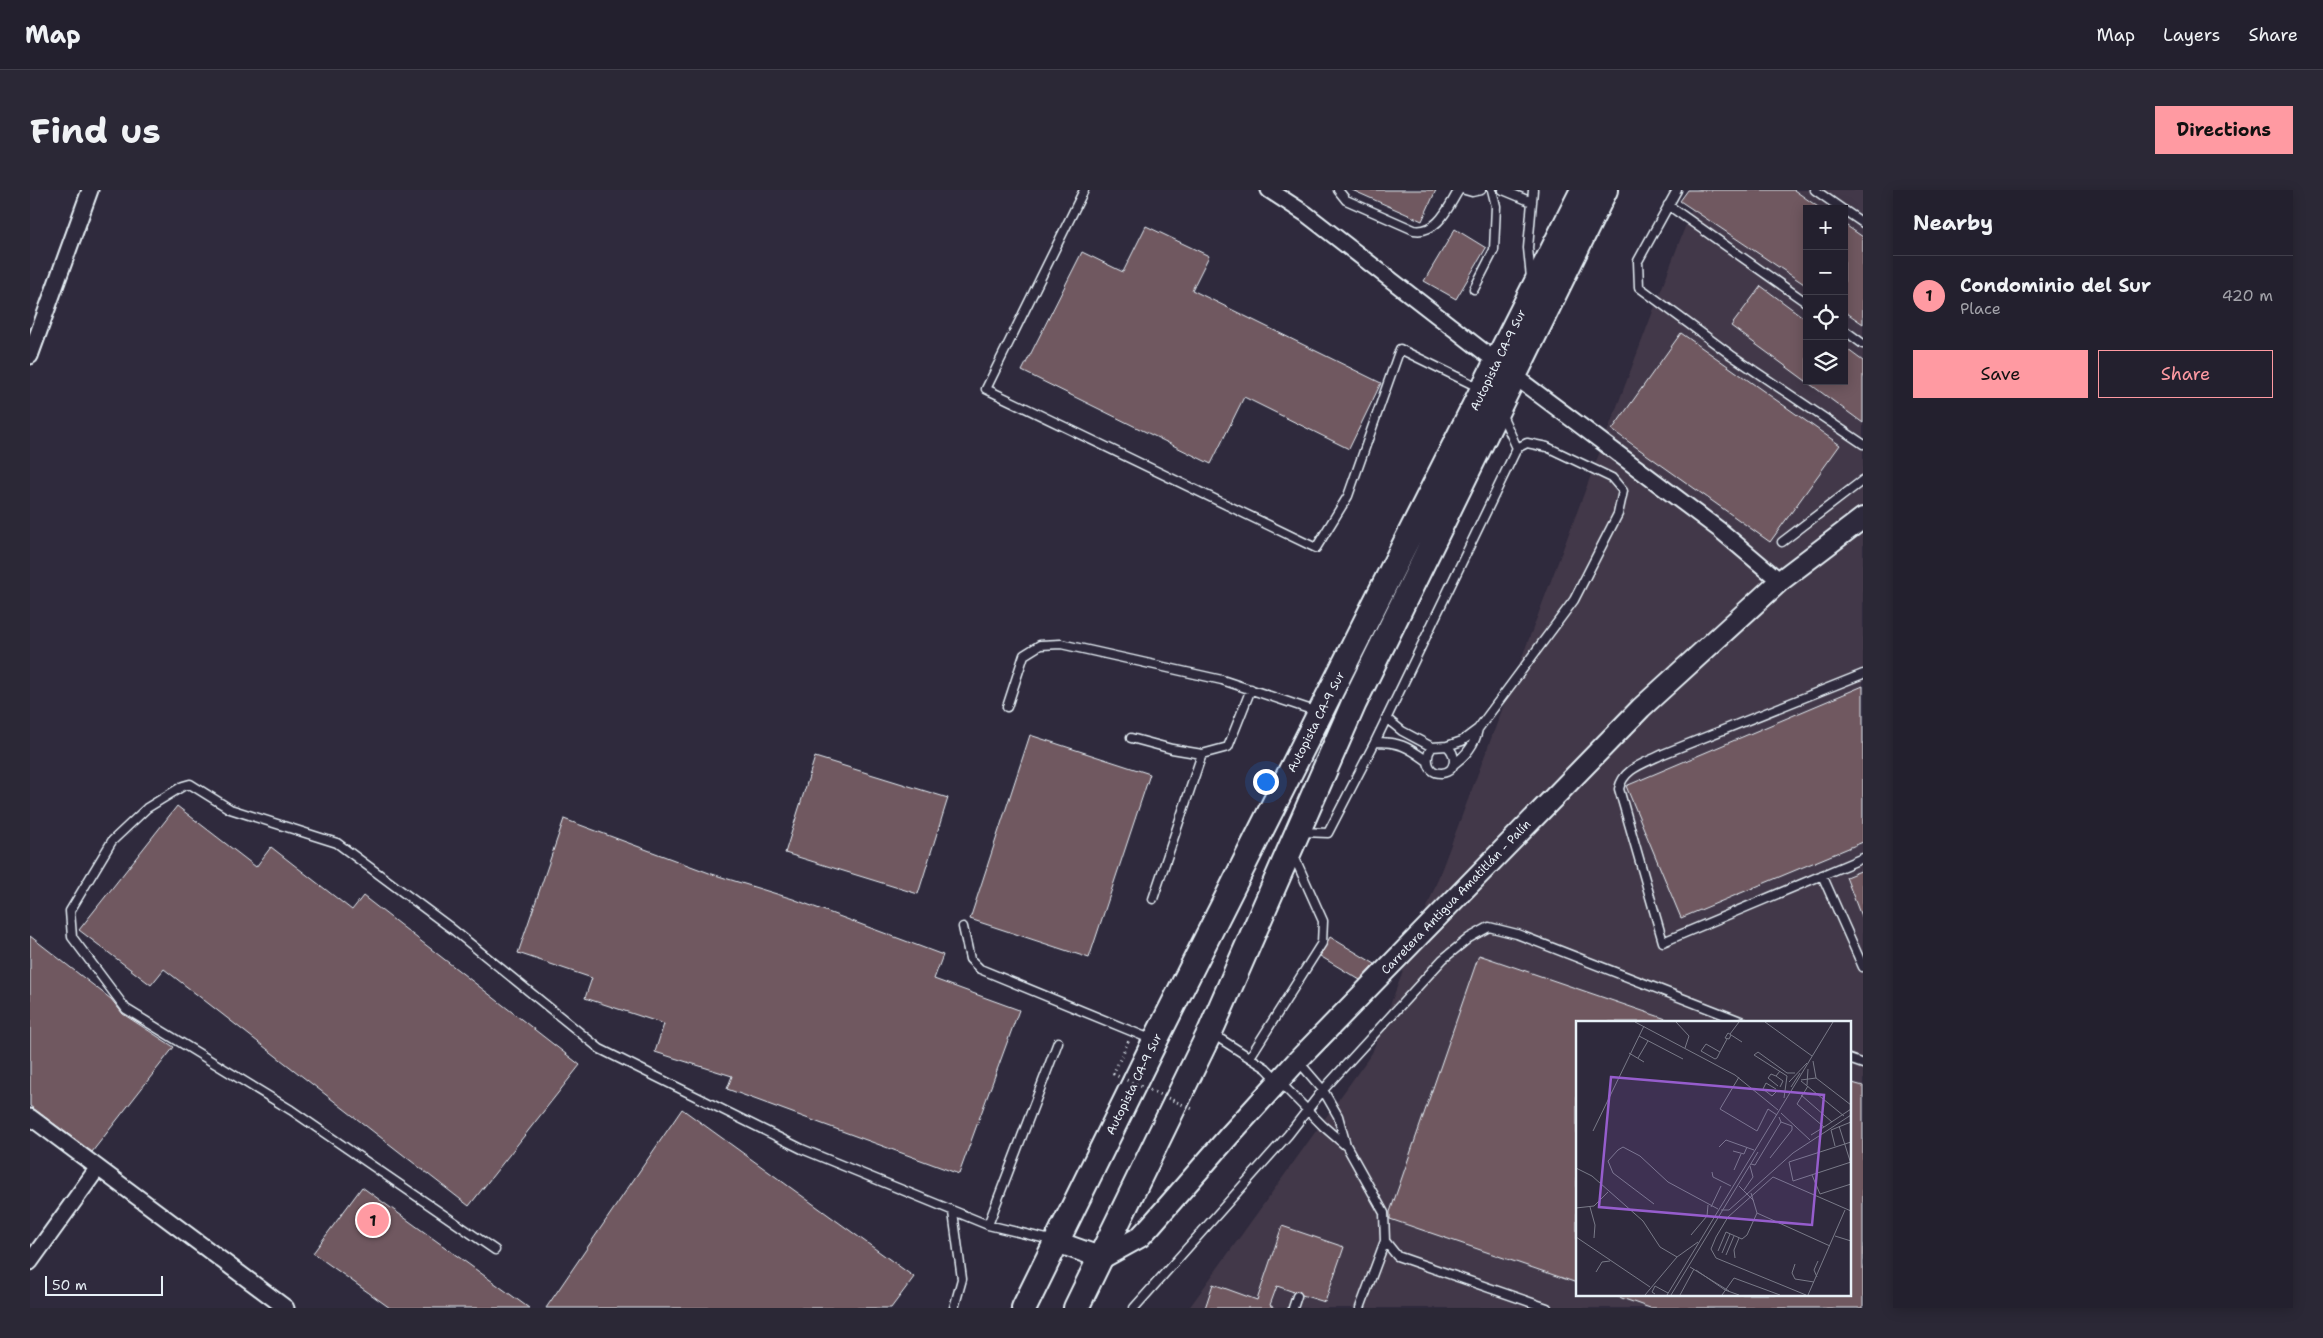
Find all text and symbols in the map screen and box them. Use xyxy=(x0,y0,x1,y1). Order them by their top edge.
text: Map xyxy=(25,19,81,51)
text: Map xyxy=(2097,23,2135,47)
text: Layers xyxy=(2163,23,2220,47)
text: Share xyxy=(2248,23,2298,47)
button: Directions xyxy=(2155,106,2293,154)
text: Find us xyxy=(30,107,161,154)
map controls xyxy=(1803,205,1848,385)
button: + xyxy=(1803,205,1848,250)
text: Nearby xyxy=(1913,209,1993,237)
button: − xyxy=(1803,250,1848,295)
text: Condominio del Sur xyxy=(1960,273,2151,298)
text: 1 xyxy=(1925,285,1933,306)
text: 420 m xyxy=(2222,285,2273,306)
button: locate xyxy=(1803,295,1848,340)
text: Place xyxy=(1960,298,2001,319)
street label: Autopista CA-9 Sur xyxy=(1466,306,1530,413)
button: layers xyxy=(1803,340,1848,385)
button: Save xyxy=(1913,350,2088,398)
button: Share xyxy=(2098,350,2273,398)
street label: Autopista CA-9 Sur xyxy=(1284,669,1349,775)
your location xyxy=(1253,769,1279,795)
street label: Carretera Antigua Amatitlán - Palín xyxy=(1378,816,1534,978)
inset map xyxy=(1576,1021,1850,1296)
street label: Autopista CA-9 Sur xyxy=(1102,1030,1166,1137)
pin: 1 xyxy=(357,1201,389,1239)
scale bar xyxy=(45,1273,162,1296)
text: 50 m xyxy=(52,1276,87,1294)

